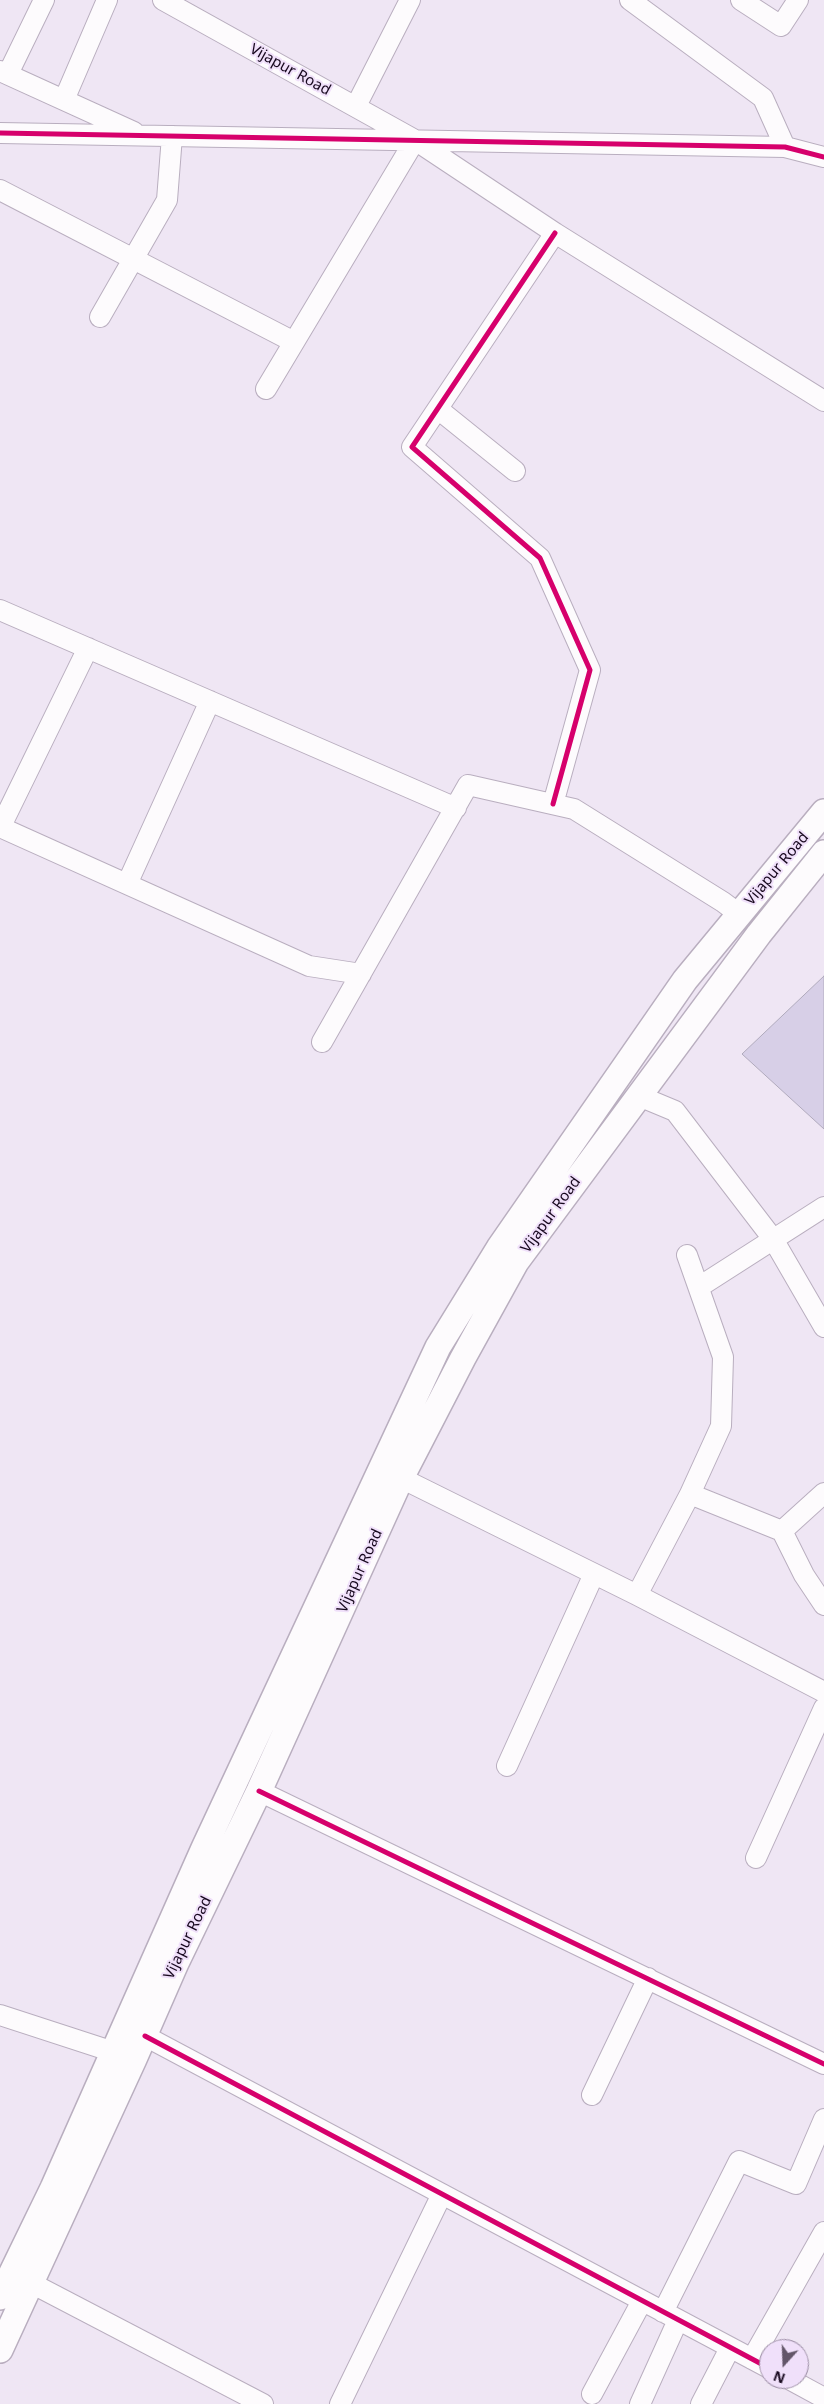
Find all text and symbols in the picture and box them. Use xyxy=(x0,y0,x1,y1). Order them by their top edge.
street label: Vijapur Road xyxy=(246,40,334,100)
street label: Vijapur Road xyxy=(741,829,813,909)
street label: Vijapur Road xyxy=(517,1173,585,1257)
street label: Vijapur Road xyxy=(334,1526,386,1616)
street label: Vijapur Road xyxy=(160,1894,216,1982)
north arrow xyxy=(759,2339,809,2389)
text: N xyxy=(770,2367,788,2389)

